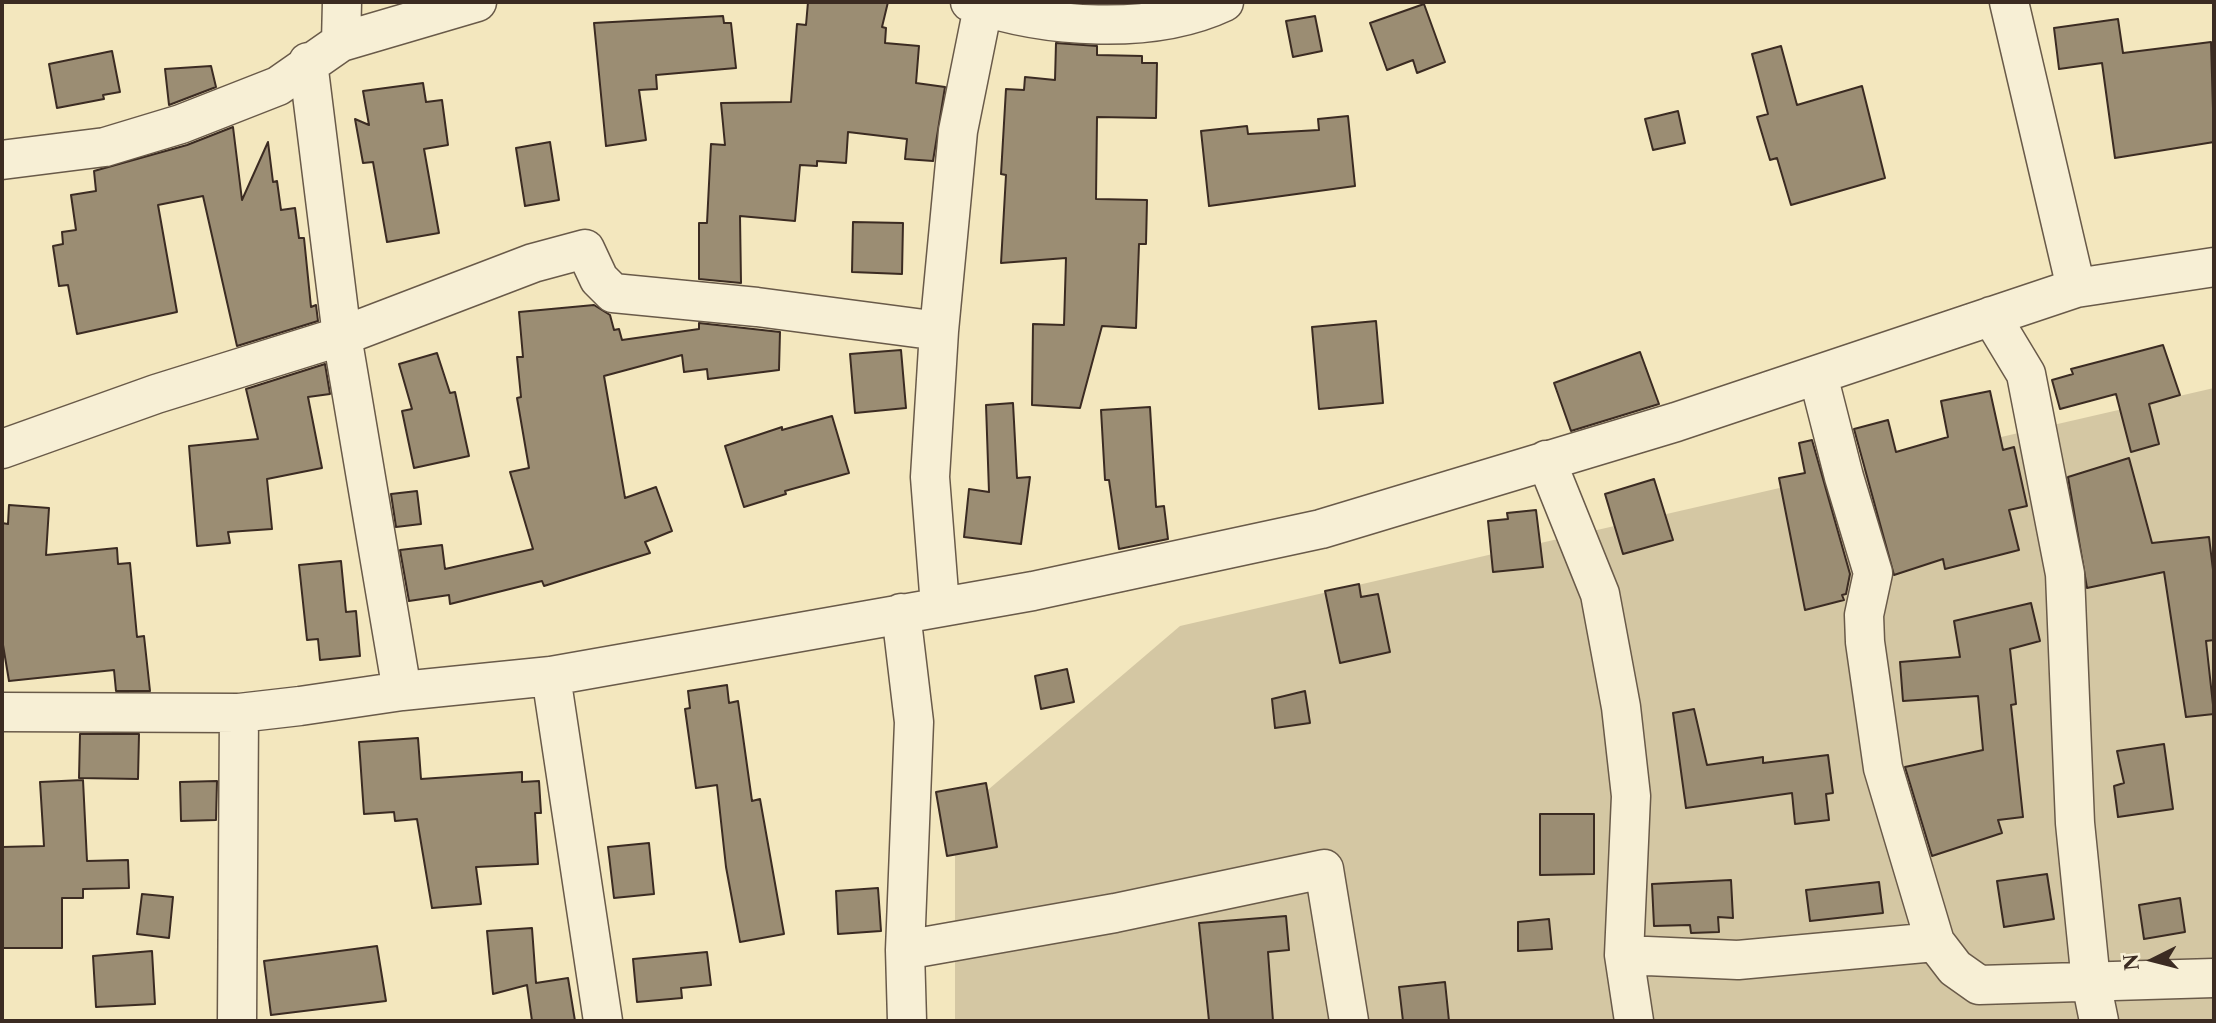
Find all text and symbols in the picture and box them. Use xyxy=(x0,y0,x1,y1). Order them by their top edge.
north arrow xyxy=(2118,925,2188,995)
text: N xyxy=(2119,953,2144,972)

